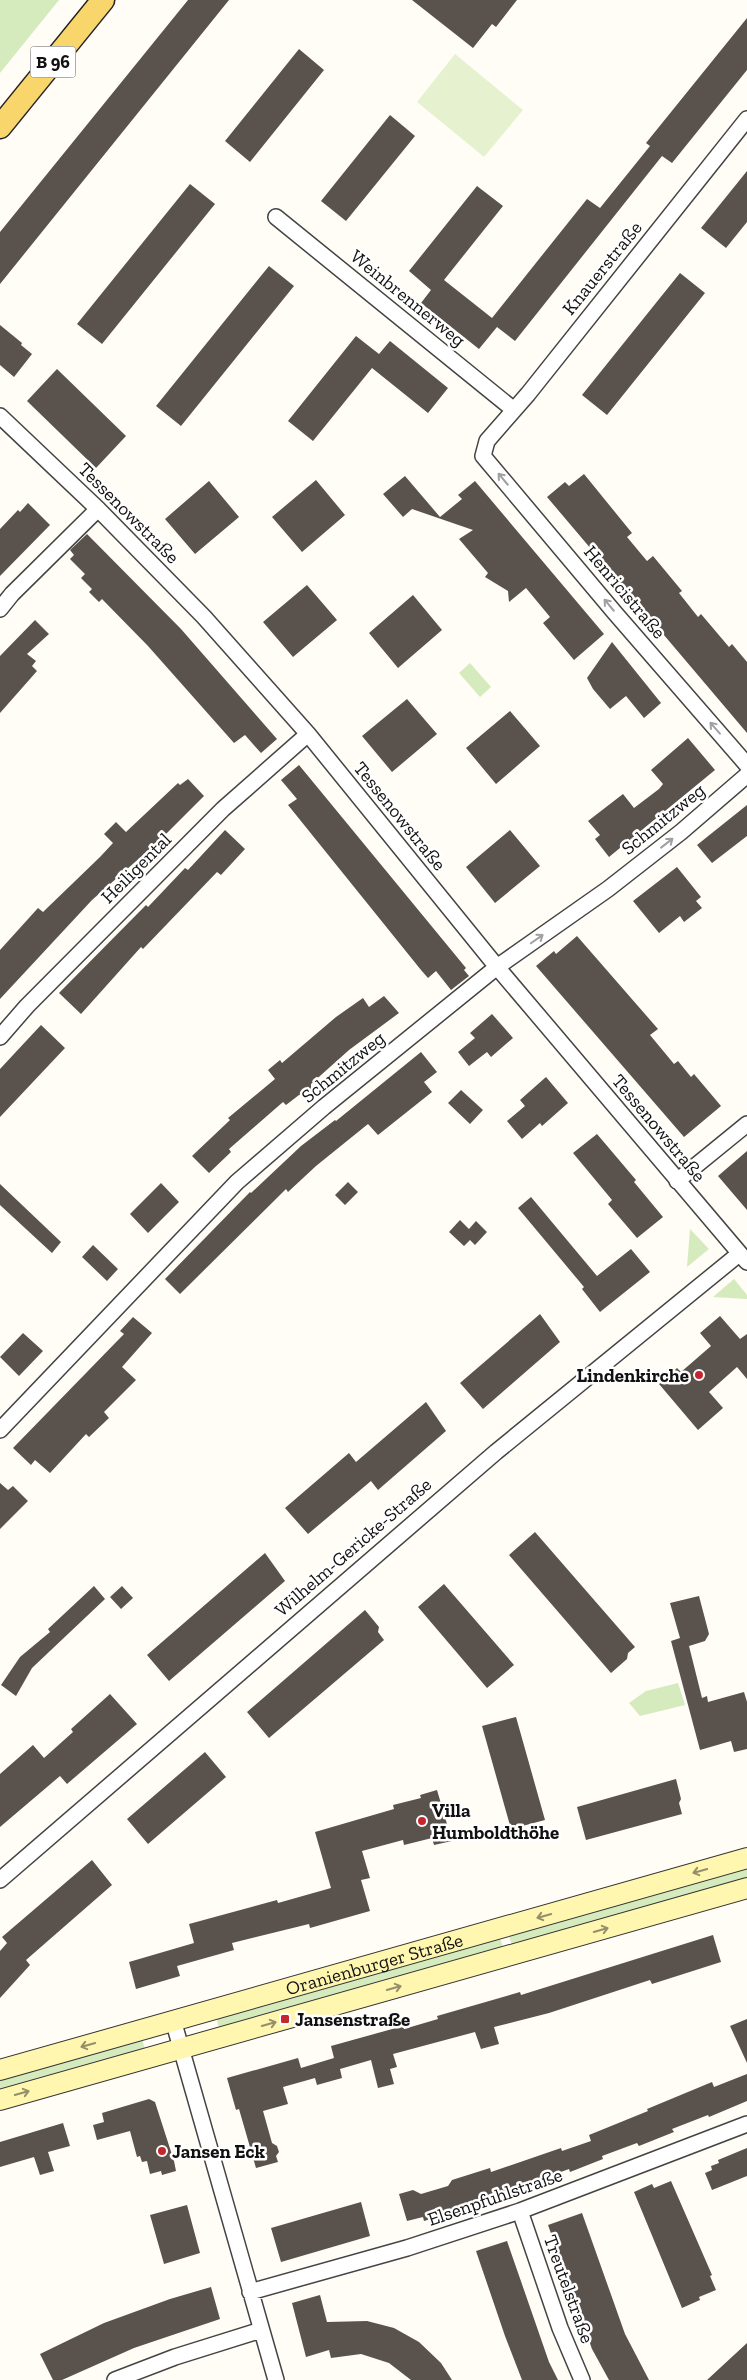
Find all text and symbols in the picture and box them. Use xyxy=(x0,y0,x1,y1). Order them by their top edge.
road number: B 96 xyxy=(30,46,76,78)
street label: Knauerstraße xyxy=(557,217,647,319)
street label: Weinbrennerweg xyxy=(346,245,471,352)
street label: Tessenowstraße xyxy=(74,458,184,568)
one-way arrow xyxy=(497,473,508,486)
street label: Henricistraße xyxy=(579,541,671,643)
one-way arrow xyxy=(603,599,614,612)
one-way arrow xyxy=(710,722,721,735)
street label: Tessenowstraße xyxy=(349,757,451,875)
street label: Schmitzweg xyxy=(617,778,710,860)
street label: Heiligental xyxy=(96,828,176,908)
one-way arrow xyxy=(660,837,673,848)
one-way arrow xyxy=(530,934,544,944)
street label: Schmitzweg xyxy=(297,1026,390,1108)
street label: Tessenowstraße xyxy=(607,1069,711,1187)
place label: Lindenkirche xyxy=(576,1364,689,1387)
marker: Lindenkirche xyxy=(693,1369,705,1381)
street label: Wilhelm-Gericke-Straße xyxy=(270,1473,436,1621)
place label: Villa Humboldthöhe xyxy=(432,1799,559,1844)
marker: Villa Humboldthöhe xyxy=(416,1815,428,1827)
one-way arrow xyxy=(693,1867,709,1876)
one-way arrow xyxy=(536,1911,552,1921)
one-way arrow xyxy=(593,1924,609,1934)
street label: Oranienburger Straße xyxy=(283,1928,465,2000)
one-way arrow xyxy=(386,1983,402,1992)
place label: Jansenstraße xyxy=(295,2008,410,2031)
marker: Jansenstraße xyxy=(279,2013,291,2025)
one-way arrow xyxy=(261,2019,277,2028)
one-way arrow xyxy=(80,2040,96,2050)
one-way arrow xyxy=(14,2088,30,2098)
place label: Jansen Eck xyxy=(172,2140,265,2163)
marker: Jansen Eck xyxy=(156,2145,168,2157)
street label: Elsenpfuhlstraße xyxy=(425,2163,566,2231)
street label: Treutelstraße xyxy=(539,2232,599,2347)

